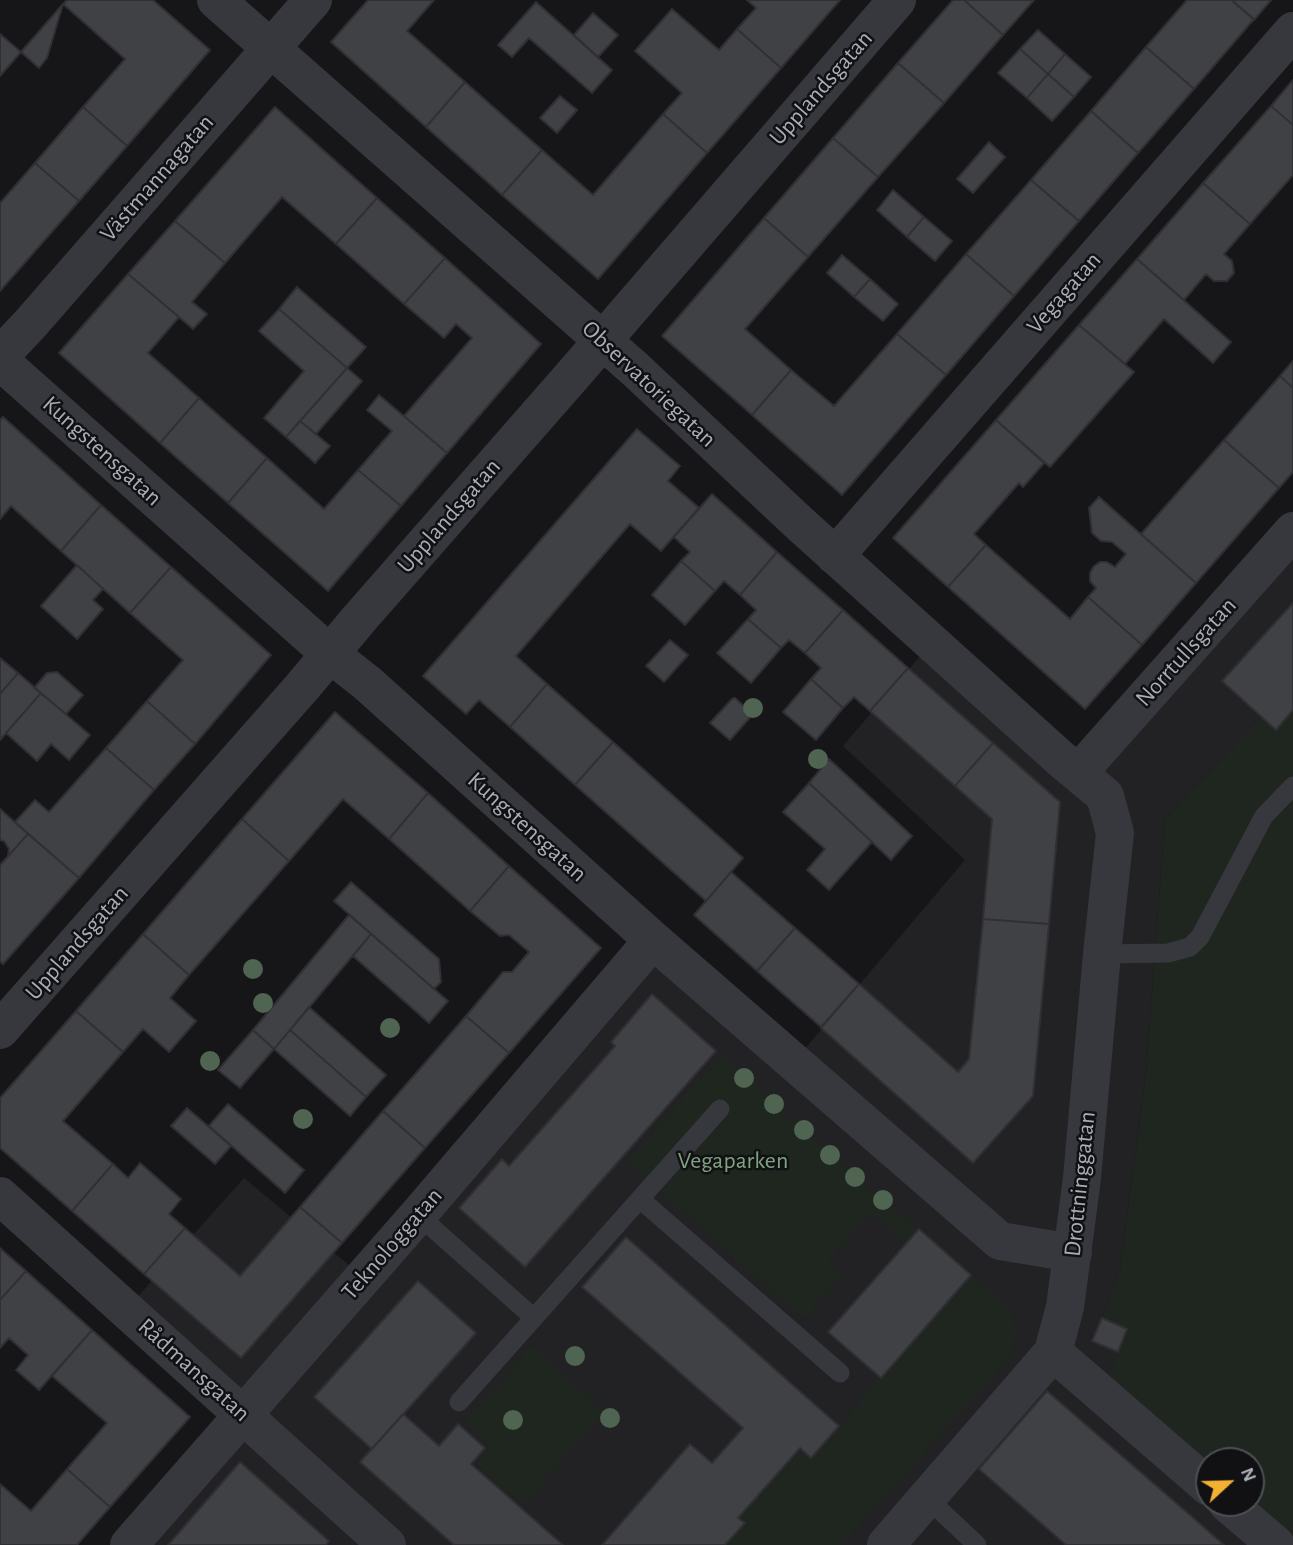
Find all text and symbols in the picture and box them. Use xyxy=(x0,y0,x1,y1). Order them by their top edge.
street label: Upplandsgatan xyxy=(763,25,879,151)
street label: Västmannagatan xyxy=(94,109,220,247)
street label: Vegagatan xyxy=(1021,246,1107,340)
street label: Observatoriegatan xyxy=(576,314,722,454)
street label: Kungstensgatan xyxy=(36,390,168,512)
street label: Upplandsgatan xyxy=(391,453,507,579)
street label: Norrtullsgatan xyxy=(1129,591,1243,713)
street label: Kungstensgatan xyxy=(461,766,593,888)
street label: Upplandsgatan xyxy=(19,880,135,1006)
street label: Drottninggatan xyxy=(1058,1110,1102,1258)
park label: Vegaparken xyxy=(678,1147,788,1175)
street label: Teknologgatan xyxy=(336,1182,448,1306)
street label: Rådmansgatan xyxy=(132,1312,256,1428)
north arrow xyxy=(1195,1447,1265,1517)
text: N xyxy=(1237,1465,1259,1484)

